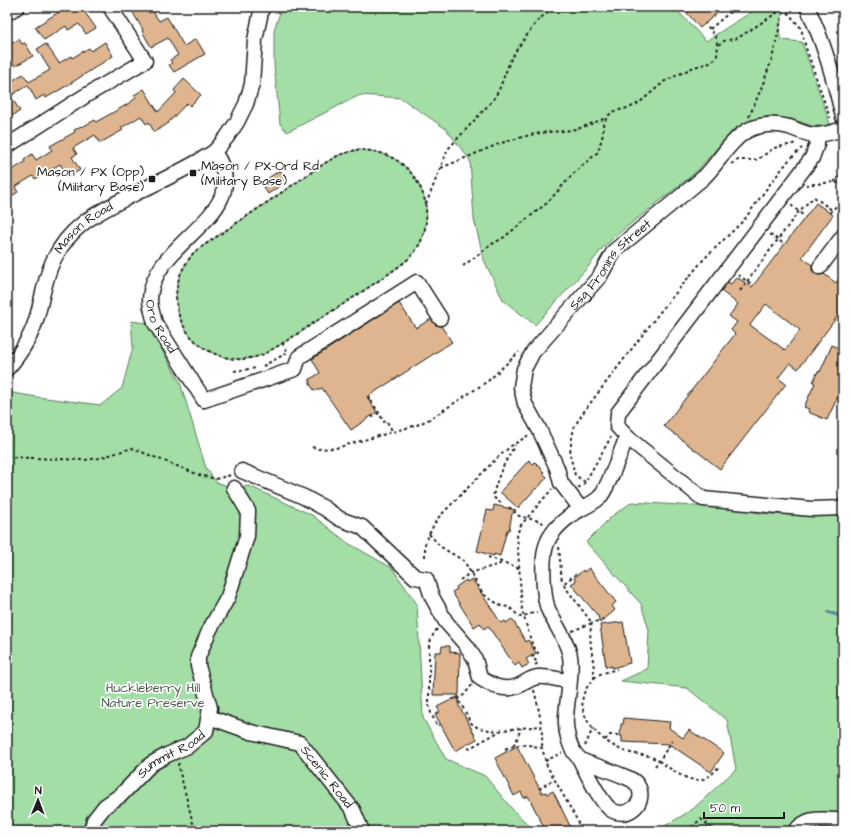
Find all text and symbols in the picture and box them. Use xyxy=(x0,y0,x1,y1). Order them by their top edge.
place label: Mason / PX-Ord Rd (Military Base) xyxy=(201,157,319,191)
place label: Mason / PX (Opp) (Military Base) xyxy=(37,163,144,197)
marker: Mason / PX-Ord Rd (Military Base) xyxy=(188,168,198,178)
marker: Mason / PX (Opp) (Military Base) xyxy=(147,174,157,184)
street label: Mason Road xyxy=(50,197,116,257)
street label: Ssg Fronins Street xyxy=(565,215,656,314)
street label: Oro Road xyxy=(141,299,181,357)
park label: Huckleberry Hill Nature Preserve xyxy=(101,679,205,712)
street label: Summit Road xyxy=(133,726,209,782)
street label: Scenic Road xyxy=(296,742,357,812)
north arrow xyxy=(18,780,58,820)
text: N xyxy=(35,783,42,798)
scale bar xyxy=(704,794,784,820)
text: 50 m xyxy=(710,800,741,817)

